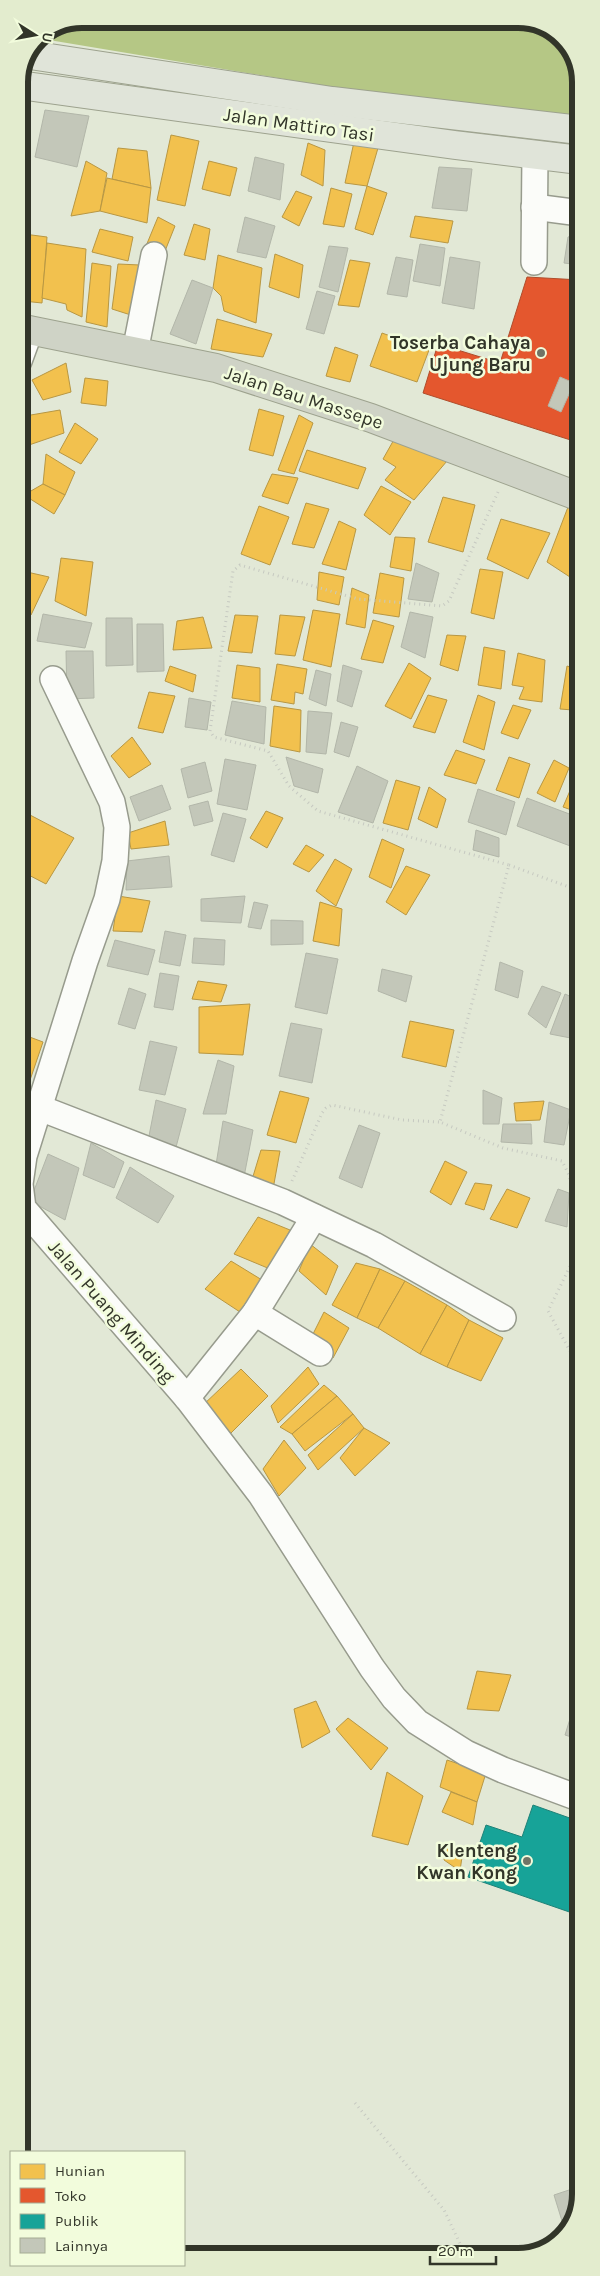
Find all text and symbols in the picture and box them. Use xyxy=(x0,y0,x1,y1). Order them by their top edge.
north arrow xyxy=(10,10,60,60)
text: U xyxy=(38,31,57,44)
street label: Jalan Mattiro Tasi xyxy=(222,104,376,146)
place label: Toserba Cahaya Ujung Baru xyxy=(390,332,531,376)
marker: Toserba Cahaya Ujung Baru xyxy=(535,347,547,359)
street label: Jalan Bau Massepe xyxy=(222,362,386,434)
street label: Jalan Puang Minding xyxy=(43,1236,179,1388)
place label: Klenteng Kwan Kong xyxy=(416,1840,517,1884)
marker: Klenteng Kwan Kong xyxy=(521,1855,533,1867)
legend xyxy=(10,2151,185,2266)
text: Hunian xyxy=(55,2162,105,2180)
text: Toko xyxy=(55,2187,86,2205)
text: Publik xyxy=(55,2212,98,2230)
scale bar xyxy=(430,2234,496,2266)
text: Lainnya xyxy=(55,2237,108,2255)
text: 20 m xyxy=(438,2242,473,2260)

